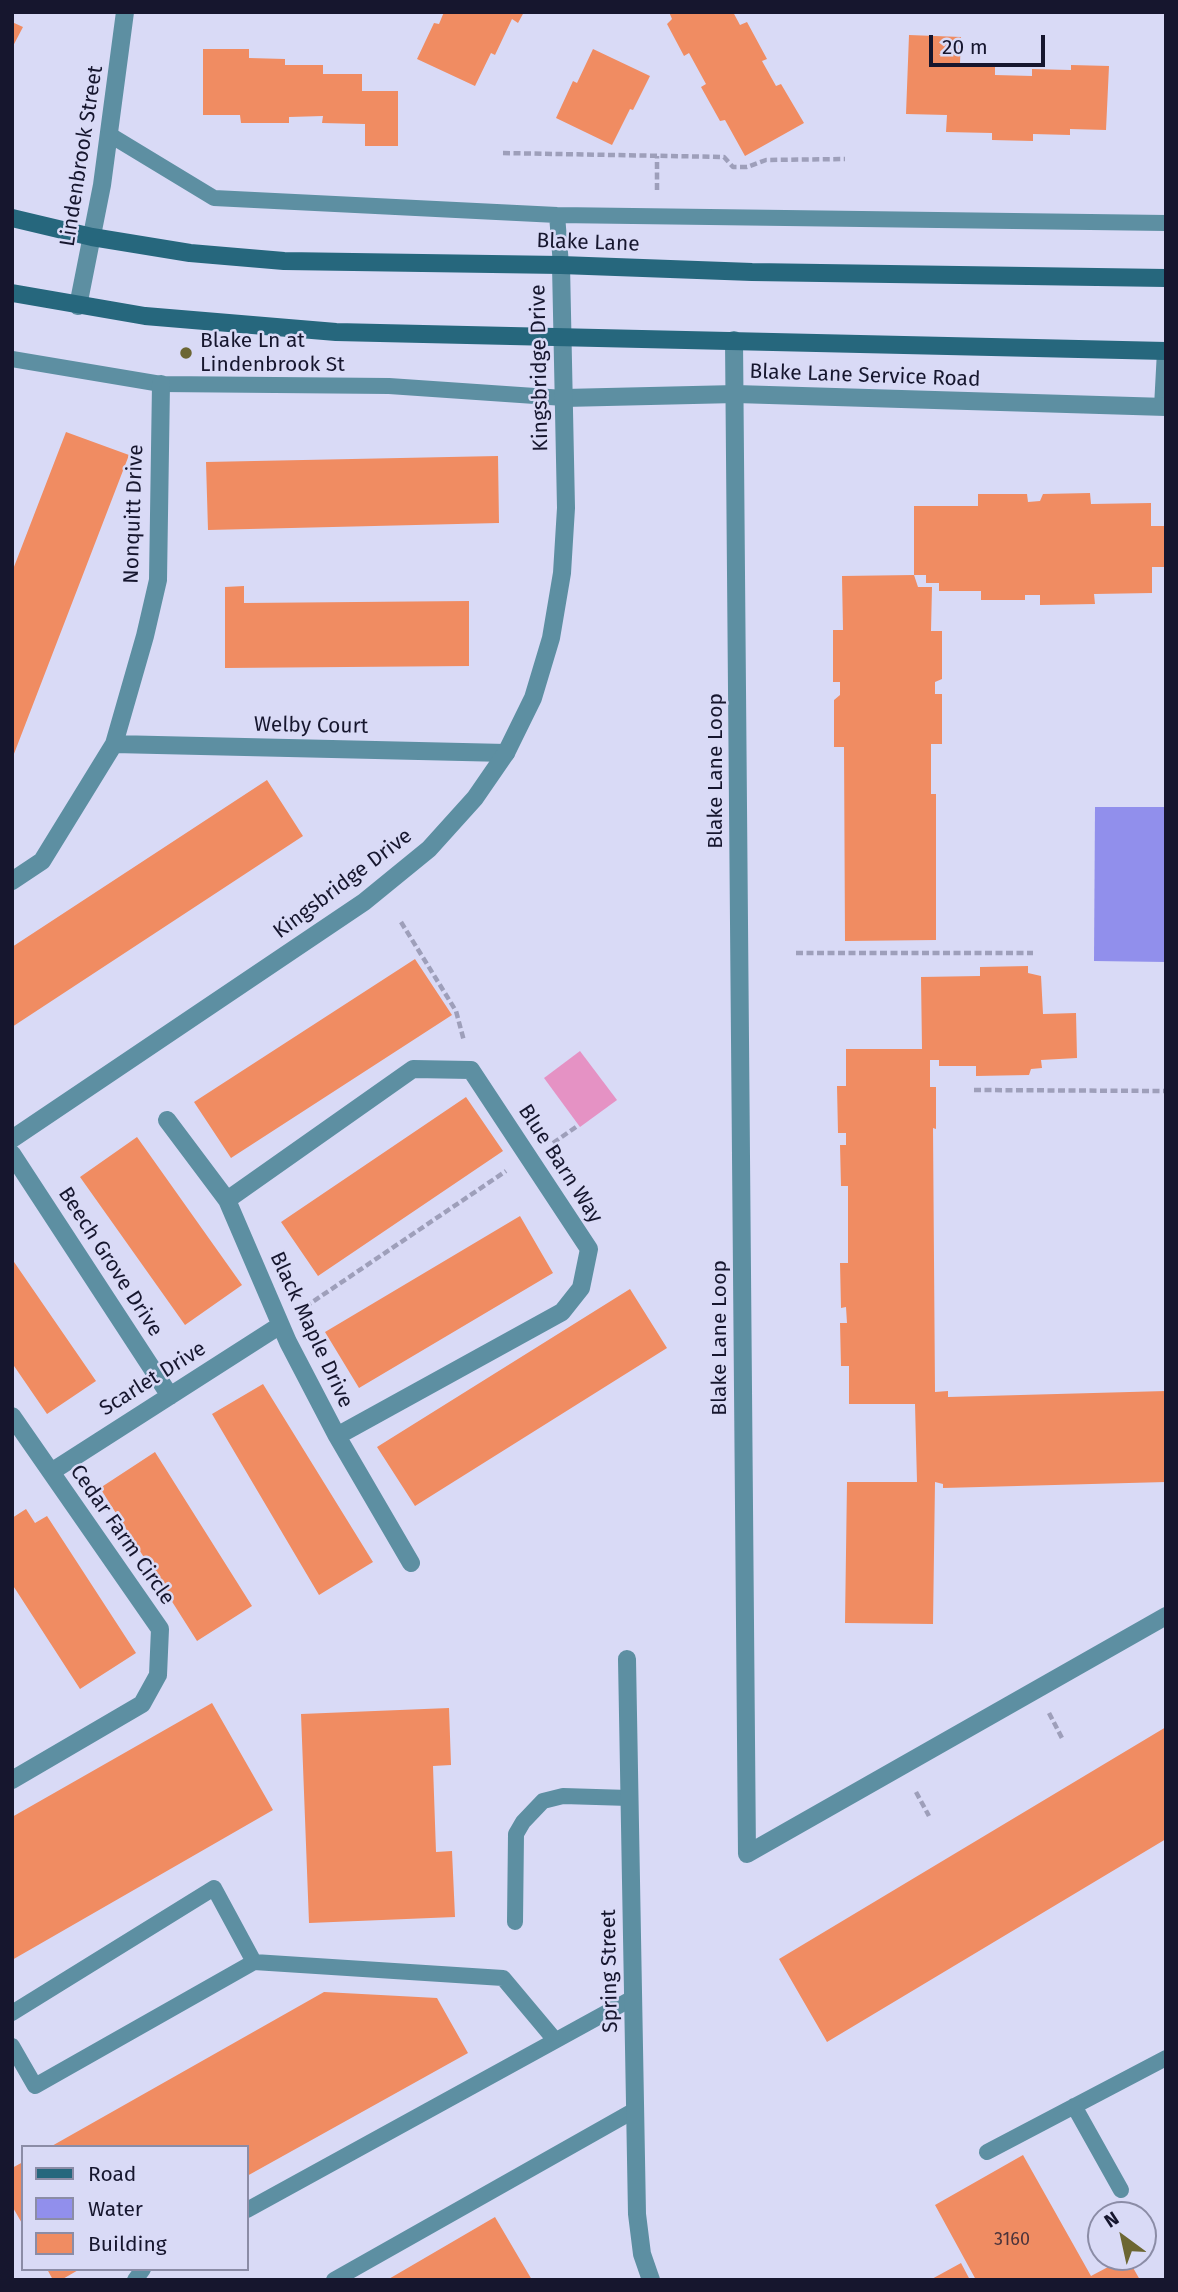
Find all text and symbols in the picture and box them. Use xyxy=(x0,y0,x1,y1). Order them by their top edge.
scale bar xyxy=(933,21,1048,65)
text: 20 m xyxy=(942,34,988,60)
street label: Lindenbrook Street xyxy=(55,64,109,248)
street label: Blake Lane xyxy=(536,229,640,257)
street label: Kingsbridge Drive xyxy=(526,284,554,452)
place label: Blake Ln at Lindenbrook St xyxy=(200,328,345,378)
marker: Blake Ln at Lindenbrook St xyxy=(178,345,194,361)
street label: Blake Lane Service Road xyxy=(749,359,981,393)
street label: Nonquitt Drive xyxy=(119,444,149,584)
street label: Blake Lane Loop xyxy=(703,693,729,849)
street label: Welby Court xyxy=(254,712,368,740)
street label: Kingsbridge Drive xyxy=(269,824,417,944)
street label: Blue Barn Way xyxy=(512,1100,608,1228)
street label: Beech Grove Drive xyxy=(52,1183,168,1341)
street label: Black Maple Drive xyxy=(264,1248,358,1412)
street label: Blake Lane Loop xyxy=(707,1260,733,1416)
street label: Scarlet Drive xyxy=(95,1336,211,1422)
street label: Cedar Farm Circle xyxy=(64,1460,180,1610)
street label: Spring Street xyxy=(596,1909,624,2033)
legend xyxy=(21,2145,248,2271)
text: Road xyxy=(88,2161,136,2187)
text: Water xyxy=(88,2196,143,2222)
north arrow xyxy=(1087,2201,1157,2271)
text: N xyxy=(1100,2207,1123,2233)
house number: 3160 xyxy=(994,2229,1030,2251)
text: Building xyxy=(88,2231,167,2257)

